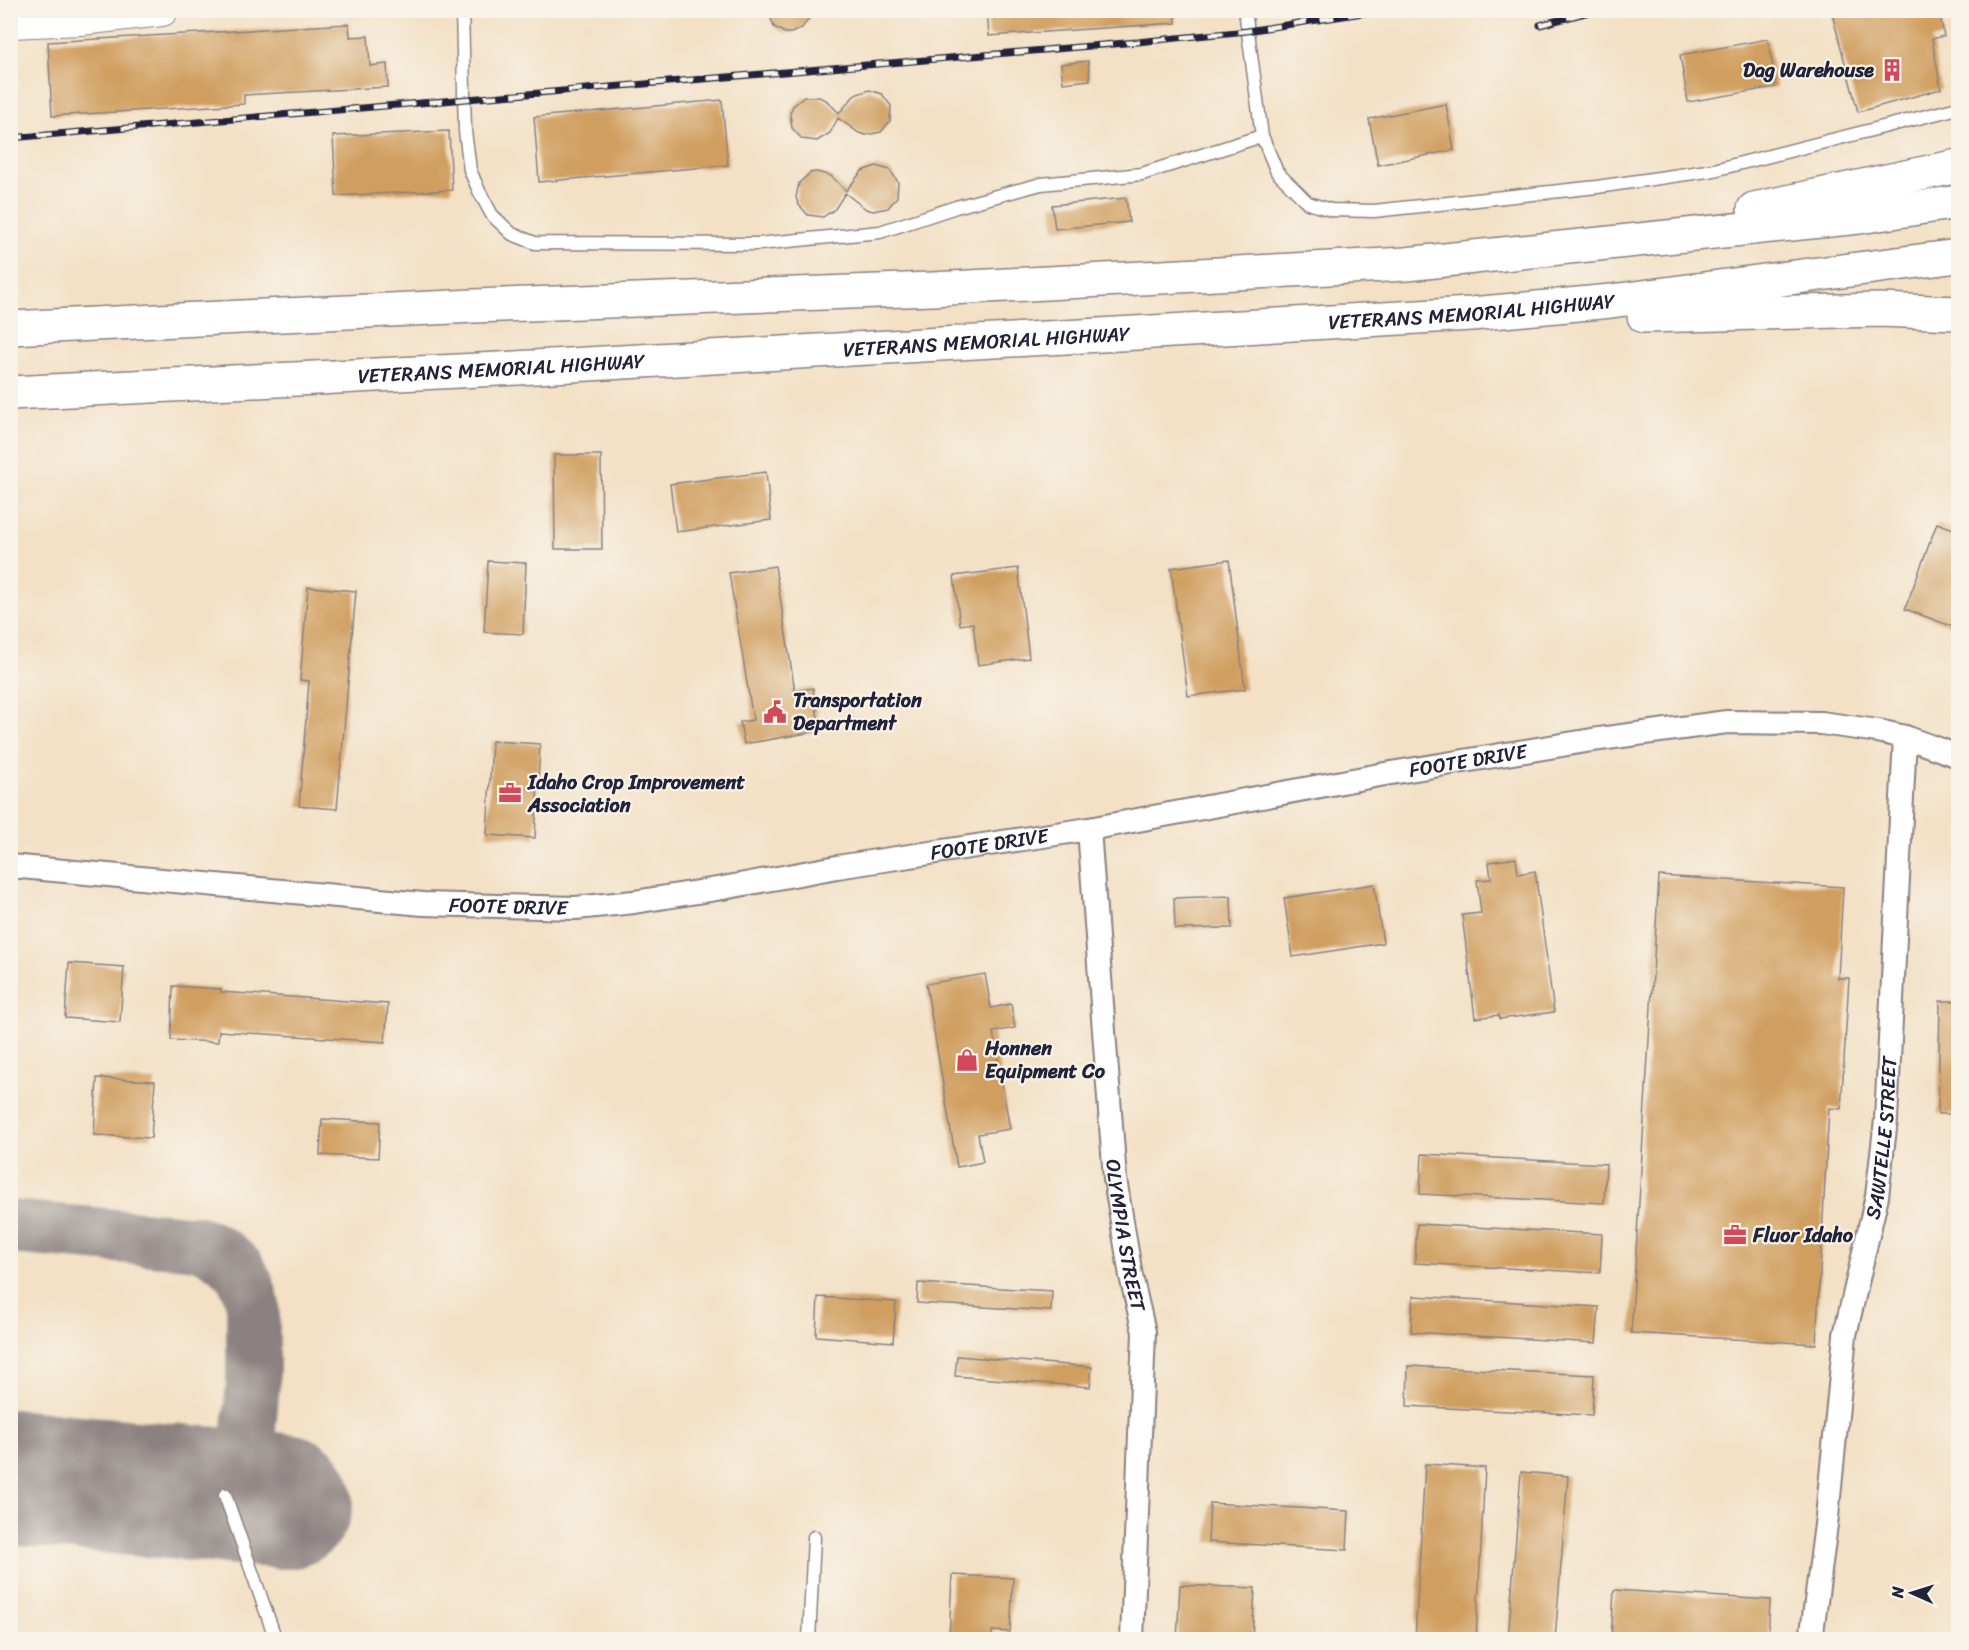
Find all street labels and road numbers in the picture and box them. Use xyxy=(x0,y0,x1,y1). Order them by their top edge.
street label: VETERANS MEMORIAL HIGHWAY xyxy=(1327,284,1617,340)
street label: VETERANS MEMORIAL HIGHWAY xyxy=(842,316,1132,367)
street label: VETERANS MEMORIAL HIGHWAY xyxy=(357,344,647,394)
street label: FOOTE DRIVE xyxy=(1406,734,1531,788)
street label: FOOTE DRIVE xyxy=(928,818,1052,871)
street label: FOOTE DRIVE xyxy=(448,888,570,926)
street label: SAWTELLE STREET xyxy=(1855,1055,1907,1223)
street label: OLYMPIA STREET xyxy=(1096,1158,1156,1316)

